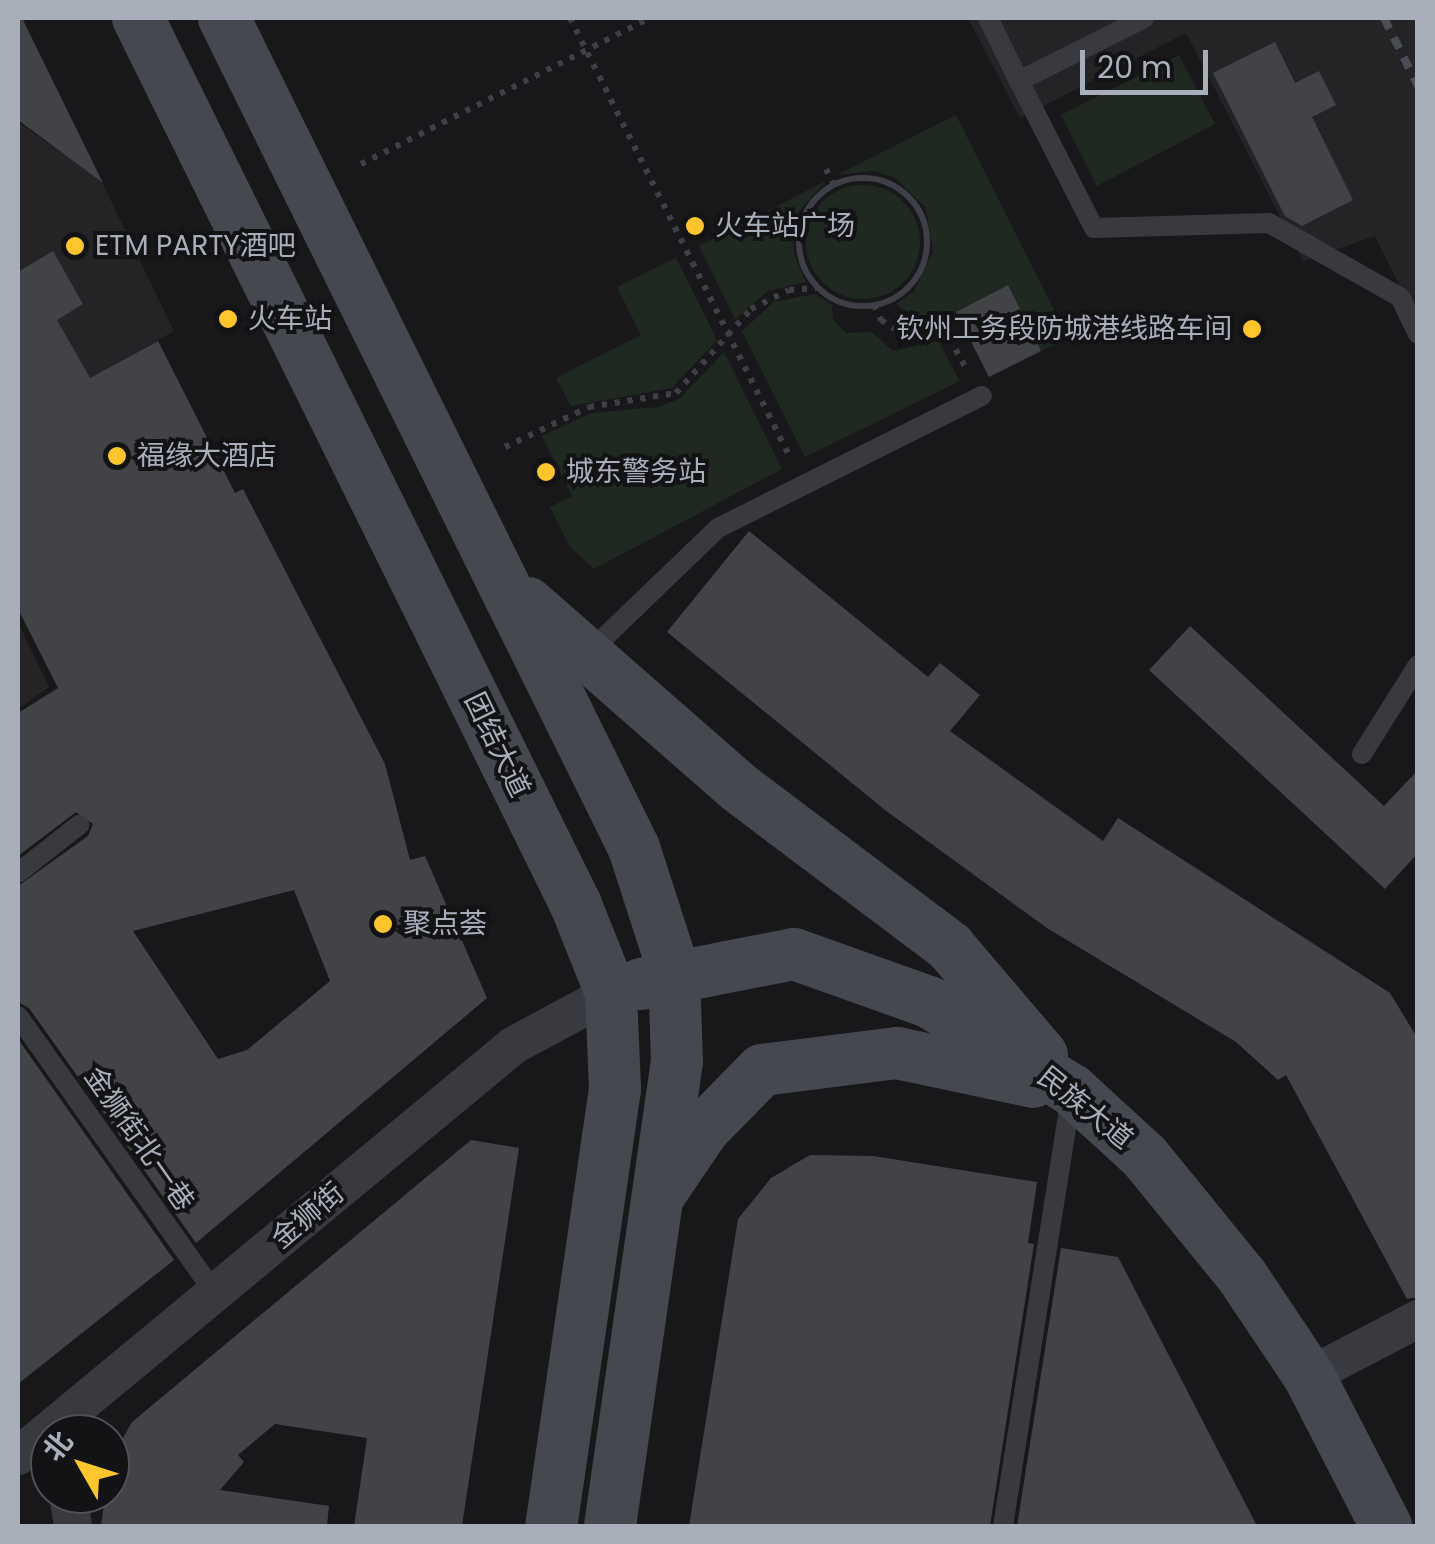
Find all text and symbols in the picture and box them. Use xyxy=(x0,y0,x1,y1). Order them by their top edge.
scale bar xyxy=(1085,30,1212,92)
text: 20 m xyxy=(1097,46,1172,89)
place label: 火车站广场 xyxy=(715,209,855,243)
marker: 火车站广场 xyxy=(684,215,706,237)
place label: ETM PARTY酒吧 xyxy=(95,229,296,263)
marker: ETM PARTY酒吧 xyxy=(64,235,86,257)
place label: 火车站 xyxy=(248,302,332,336)
marker: 火车站 xyxy=(217,308,239,330)
place label: 钦州工务段防城港线路车间 xyxy=(896,312,1232,346)
marker: 钦州工务段防城港线路车间 xyxy=(1241,318,1263,340)
place label: 福缘大酒店 xyxy=(137,439,277,473)
marker: 福缘大酒店 xyxy=(106,445,128,467)
place label: 城东警务站 xyxy=(566,455,706,489)
marker: 城东警务站 xyxy=(535,461,557,483)
street label: 团结大道 xyxy=(457,687,537,803)
place label: 聚点荟 xyxy=(403,907,487,941)
marker: 聚点荟 xyxy=(372,913,394,935)
street label: 民族大道 xyxy=(1031,1060,1139,1156)
street label: 金狮街北一巷 xyxy=(77,1061,201,1217)
street label: 金狮街 xyxy=(265,1176,351,1256)
north arrow xyxy=(30,1414,130,1514)
text: 北 xyxy=(34,1423,82,1469)

